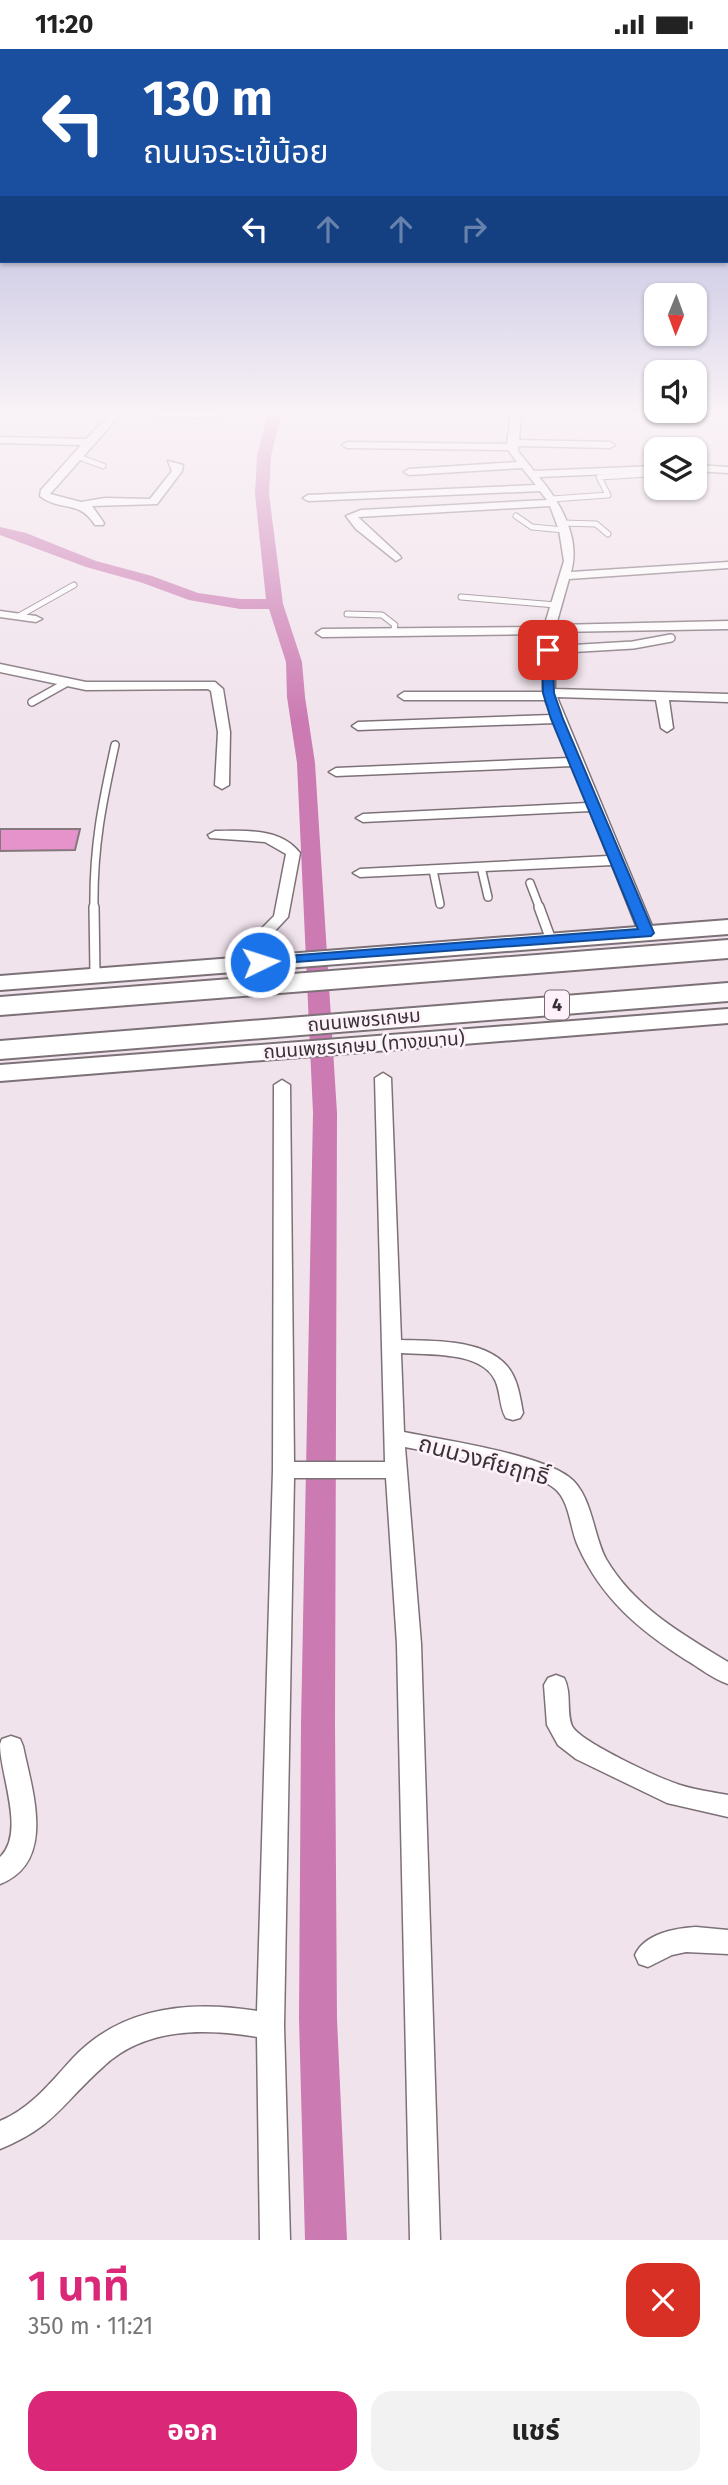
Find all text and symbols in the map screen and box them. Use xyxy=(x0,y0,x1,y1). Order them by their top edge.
text: 11:20 xyxy=(35,9,94,40)
text: 130 m xyxy=(143,69,273,128)
icon: left xyxy=(28,77,119,168)
text: ถนนจระเข้น้อย xyxy=(143,133,329,171)
icon: left xyxy=(236,210,274,248)
icon: ahead xyxy=(309,210,347,248)
icon: ahead xyxy=(382,210,420,248)
icon: right xyxy=(455,210,493,248)
north arrow xyxy=(644,283,707,347)
map controls xyxy=(644,283,707,500)
button: sound xyxy=(644,360,707,423)
button: layers xyxy=(644,437,707,500)
pin xyxy=(518,620,578,680)
icon: arrive xyxy=(529,631,567,669)
position arrow xyxy=(223,925,297,999)
road number: 4 xyxy=(545,991,569,1020)
street label: ถนนเพชรเกษม xyxy=(306,1004,422,1036)
street label: ถนนเพชรเกษม (ทางขนาน) xyxy=(262,1026,466,1064)
street label: ถนนวงศ์ยฤทธิ์ xyxy=(416,1429,553,1491)
text: 1 นาที xyxy=(28,2261,130,2311)
button: close xyxy=(626,2263,700,2337)
text: 350 m · 11:21 xyxy=(28,2312,153,2340)
button: ออก xyxy=(28,2391,357,2471)
button: แชร์ xyxy=(371,2391,700,2471)

